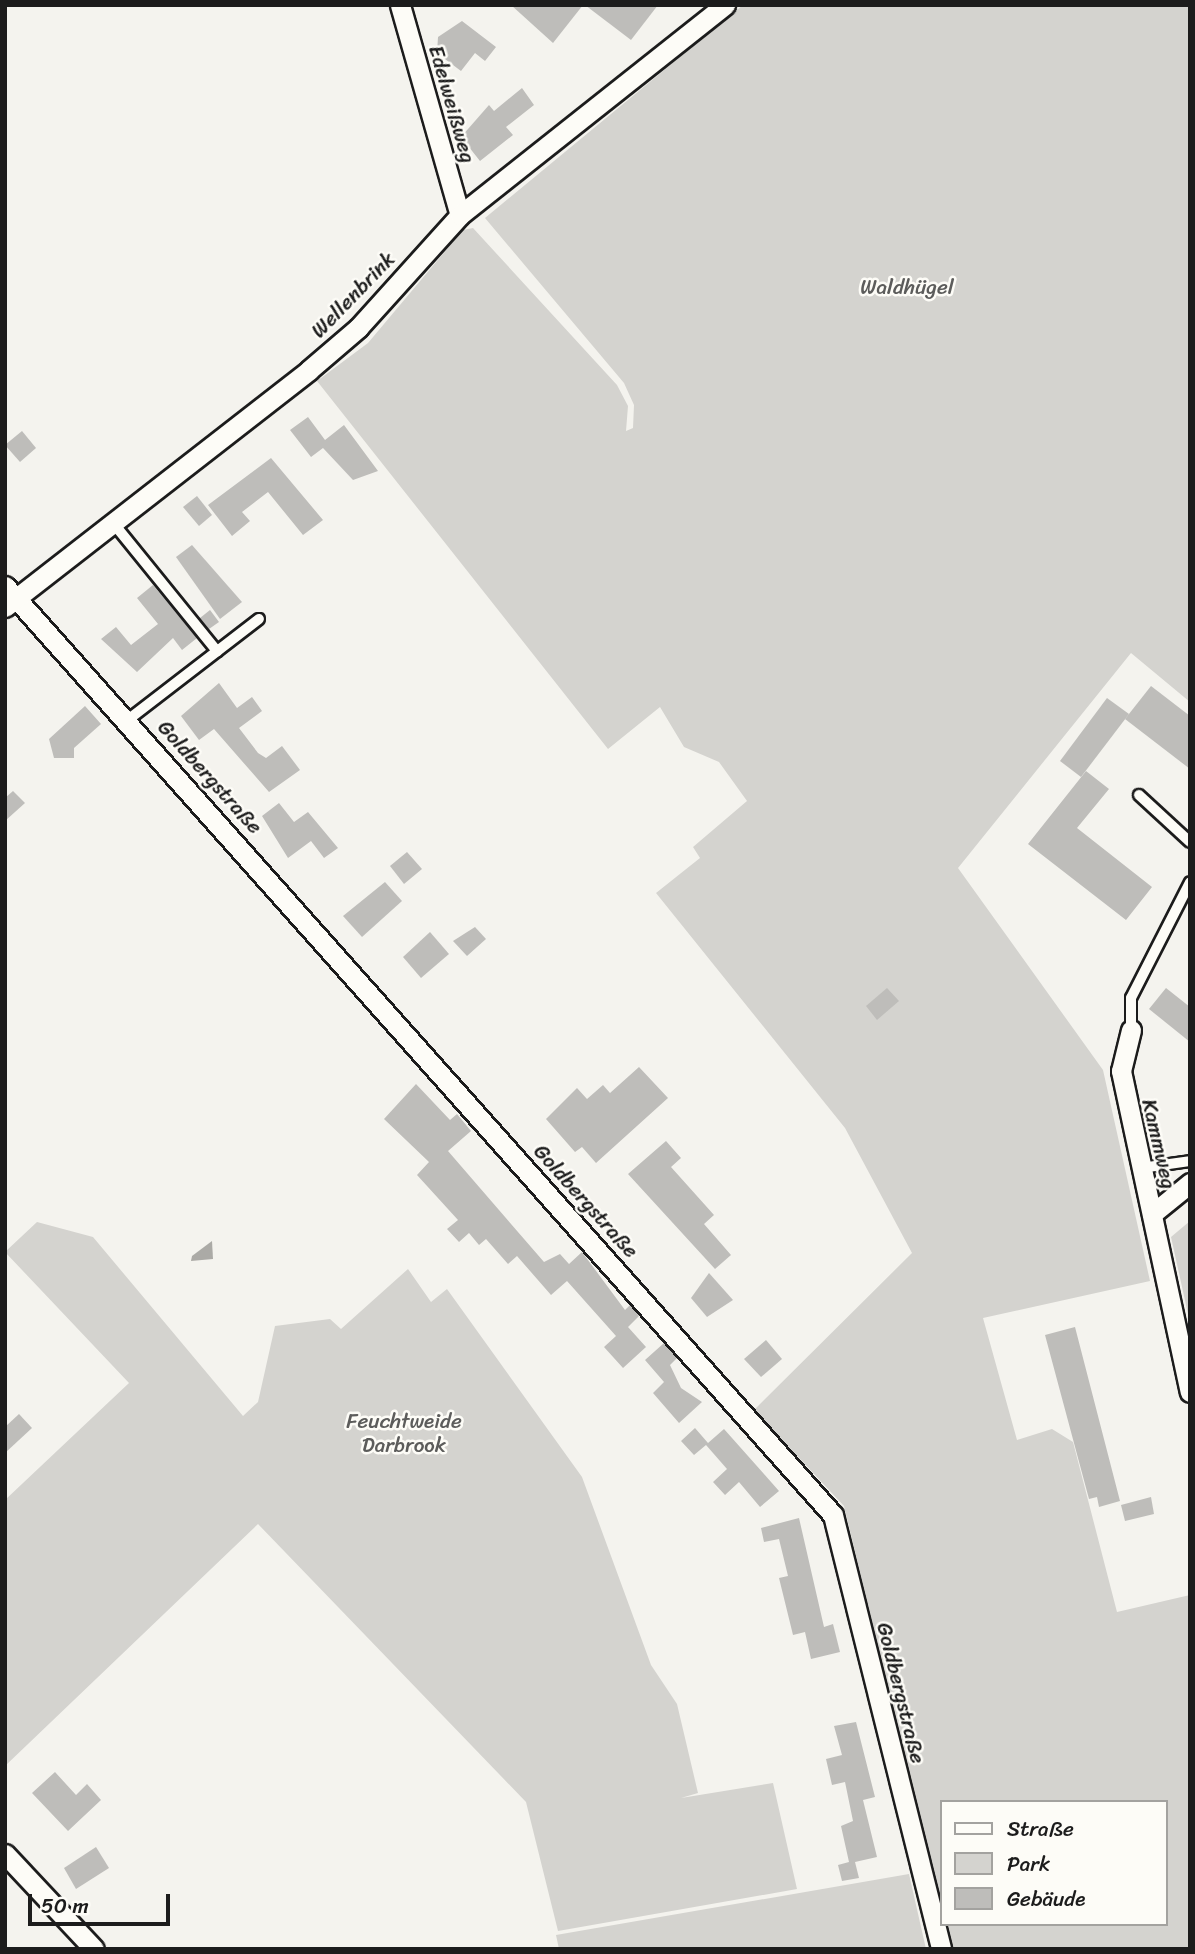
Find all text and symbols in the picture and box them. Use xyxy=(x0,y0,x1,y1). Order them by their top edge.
street label: Edelweißweg xyxy=(423,42,481,166)
street label: Wellenbrink xyxy=(306,247,400,343)
park label: Waldhügel xyxy=(860,274,954,300)
street label: Goldbergstraße xyxy=(152,715,268,839)
street label: Kammweg xyxy=(1136,1097,1182,1191)
street label: Goldbergstraße xyxy=(528,1139,644,1263)
park label: Feuchtweide Darbrook xyxy=(346,1408,462,1458)
street label: Goldbergstraße xyxy=(871,1620,931,1766)
legend xyxy=(940,1800,1167,1926)
text: Straße xyxy=(1007,1810,1074,1848)
text: Park xyxy=(1007,1845,1050,1883)
text: Gebäude xyxy=(1007,1880,1085,1918)
scale bar xyxy=(32,1881,173,1925)
text: 50 m xyxy=(41,1887,89,1925)

